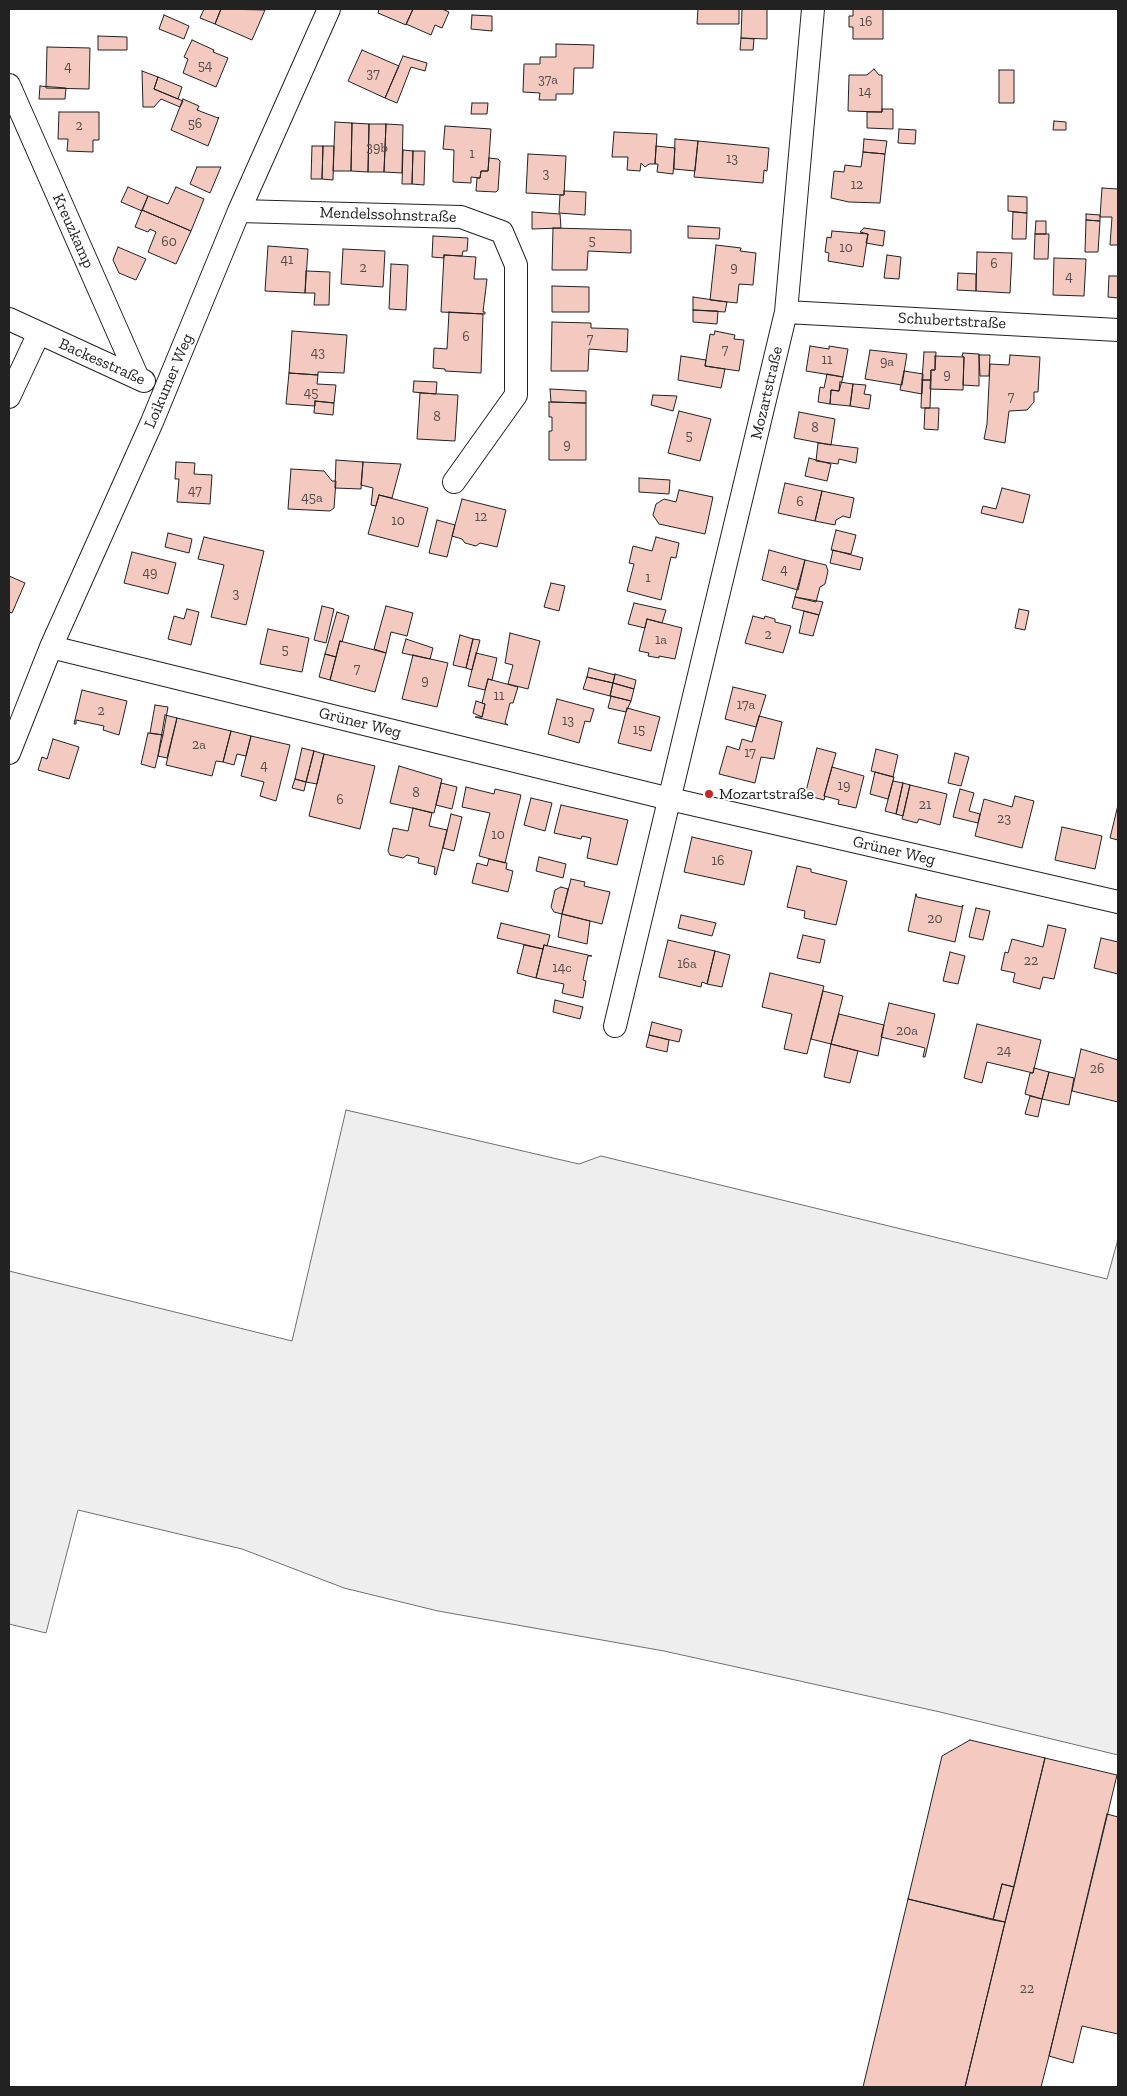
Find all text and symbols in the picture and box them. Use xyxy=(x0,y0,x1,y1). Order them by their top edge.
house number: 16 xyxy=(860,14,872,30)
house number: 54 xyxy=(198,58,212,74)
house number: 4 xyxy=(64,59,72,75)
house number: 37 xyxy=(366,66,380,82)
house number: 37a xyxy=(538,72,558,88)
house number: 14 xyxy=(859,84,871,100)
house number: 56 xyxy=(188,116,202,132)
house number: 2 xyxy=(75,118,83,134)
house number: 39b xyxy=(366,140,388,156)
house number: 1 xyxy=(469,146,475,162)
house number: 13 xyxy=(726,151,738,167)
house number: 3 xyxy=(543,166,549,182)
house number: 12 xyxy=(851,177,863,193)
street label: Kreuzkamp xyxy=(48,191,98,271)
street label: Mendelssohnstraße xyxy=(319,203,457,227)
house number: 5 xyxy=(588,233,596,249)
house number: 60 xyxy=(161,234,177,250)
house number: 10 xyxy=(839,240,853,256)
house number: 41 xyxy=(281,252,293,268)
house number: 6 xyxy=(990,256,998,272)
house number: 2 xyxy=(359,260,367,276)
house number: 9 xyxy=(730,260,738,276)
house number: 4 xyxy=(1065,269,1073,285)
street label: Schubertstraße xyxy=(898,309,1006,333)
house number: 6 xyxy=(462,329,470,345)
street label: Loikumer Weg xyxy=(140,331,198,431)
house number: 7 xyxy=(587,331,593,347)
street label: Backesstraße xyxy=(56,334,148,390)
house number: 7 xyxy=(722,342,728,358)
house number: 43 xyxy=(311,345,325,361)
street label: Mozartstraße xyxy=(747,345,787,441)
house number: 11 xyxy=(822,352,832,368)
house number: 9a xyxy=(880,354,894,370)
house number: 9 xyxy=(943,367,951,383)
house number: 45 xyxy=(304,385,318,401)
house number: 7 xyxy=(1008,389,1014,405)
house number: 8 xyxy=(433,409,441,425)
house number: 8 xyxy=(811,420,819,436)
house number: 5 xyxy=(685,428,693,444)
house number: 9 xyxy=(563,437,571,453)
house number: 47 xyxy=(188,483,202,499)
house number: 45a xyxy=(301,490,323,506)
house number: 6 xyxy=(796,494,804,510)
house number: 12 xyxy=(475,509,487,525)
house number: 10 xyxy=(391,513,405,529)
house number: 4 xyxy=(780,562,788,578)
house number: 49 xyxy=(143,565,157,581)
house number: 1 xyxy=(645,570,651,586)
house number: 3 xyxy=(233,586,239,602)
house number: 2 xyxy=(764,627,772,643)
house number: 1a xyxy=(655,632,667,648)
house number: 5 xyxy=(281,642,289,658)
house number: 7 xyxy=(354,661,360,677)
house number: 9 xyxy=(421,673,429,689)
house number: 11 xyxy=(494,688,504,704)
house number: 17a xyxy=(737,697,755,713)
house number: 2 xyxy=(97,703,105,719)
street label: Grüner Weg xyxy=(317,703,403,743)
house number: 13 xyxy=(562,713,574,729)
house number: 15 xyxy=(633,722,645,738)
house number: 2a xyxy=(192,737,206,753)
house number: 17 xyxy=(744,745,756,761)
house number: 4 xyxy=(260,758,268,774)
house number: 19 xyxy=(838,778,850,794)
place label: Mozartstraße xyxy=(719,784,814,804)
house number: 8 xyxy=(412,785,420,801)
marker: Mozartstraße xyxy=(703,788,715,800)
house number: 6 xyxy=(336,792,344,808)
house number: 21 xyxy=(919,797,931,813)
house number: 23 xyxy=(997,811,1011,827)
house number: 10 xyxy=(491,827,505,843)
street label: Grüner Weg xyxy=(851,832,937,870)
house number: 16 xyxy=(712,853,724,869)
house number: 20 xyxy=(927,911,943,927)
house number: 22 xyxy=(1024,953,1038,969)
house number: 16a xyxy=(677,956,697,972)
house number: 14c xyxy=(552,960,572,976)
house number: 20a xyxy=(896,1023,918,1039)
house number: 24 xyxy=(997,1043,1011,1059)
house number: 26 xyxy=(1090,1061,1104,1077)
house number: 22 xyxy=(1020,1981,1034,1997)

